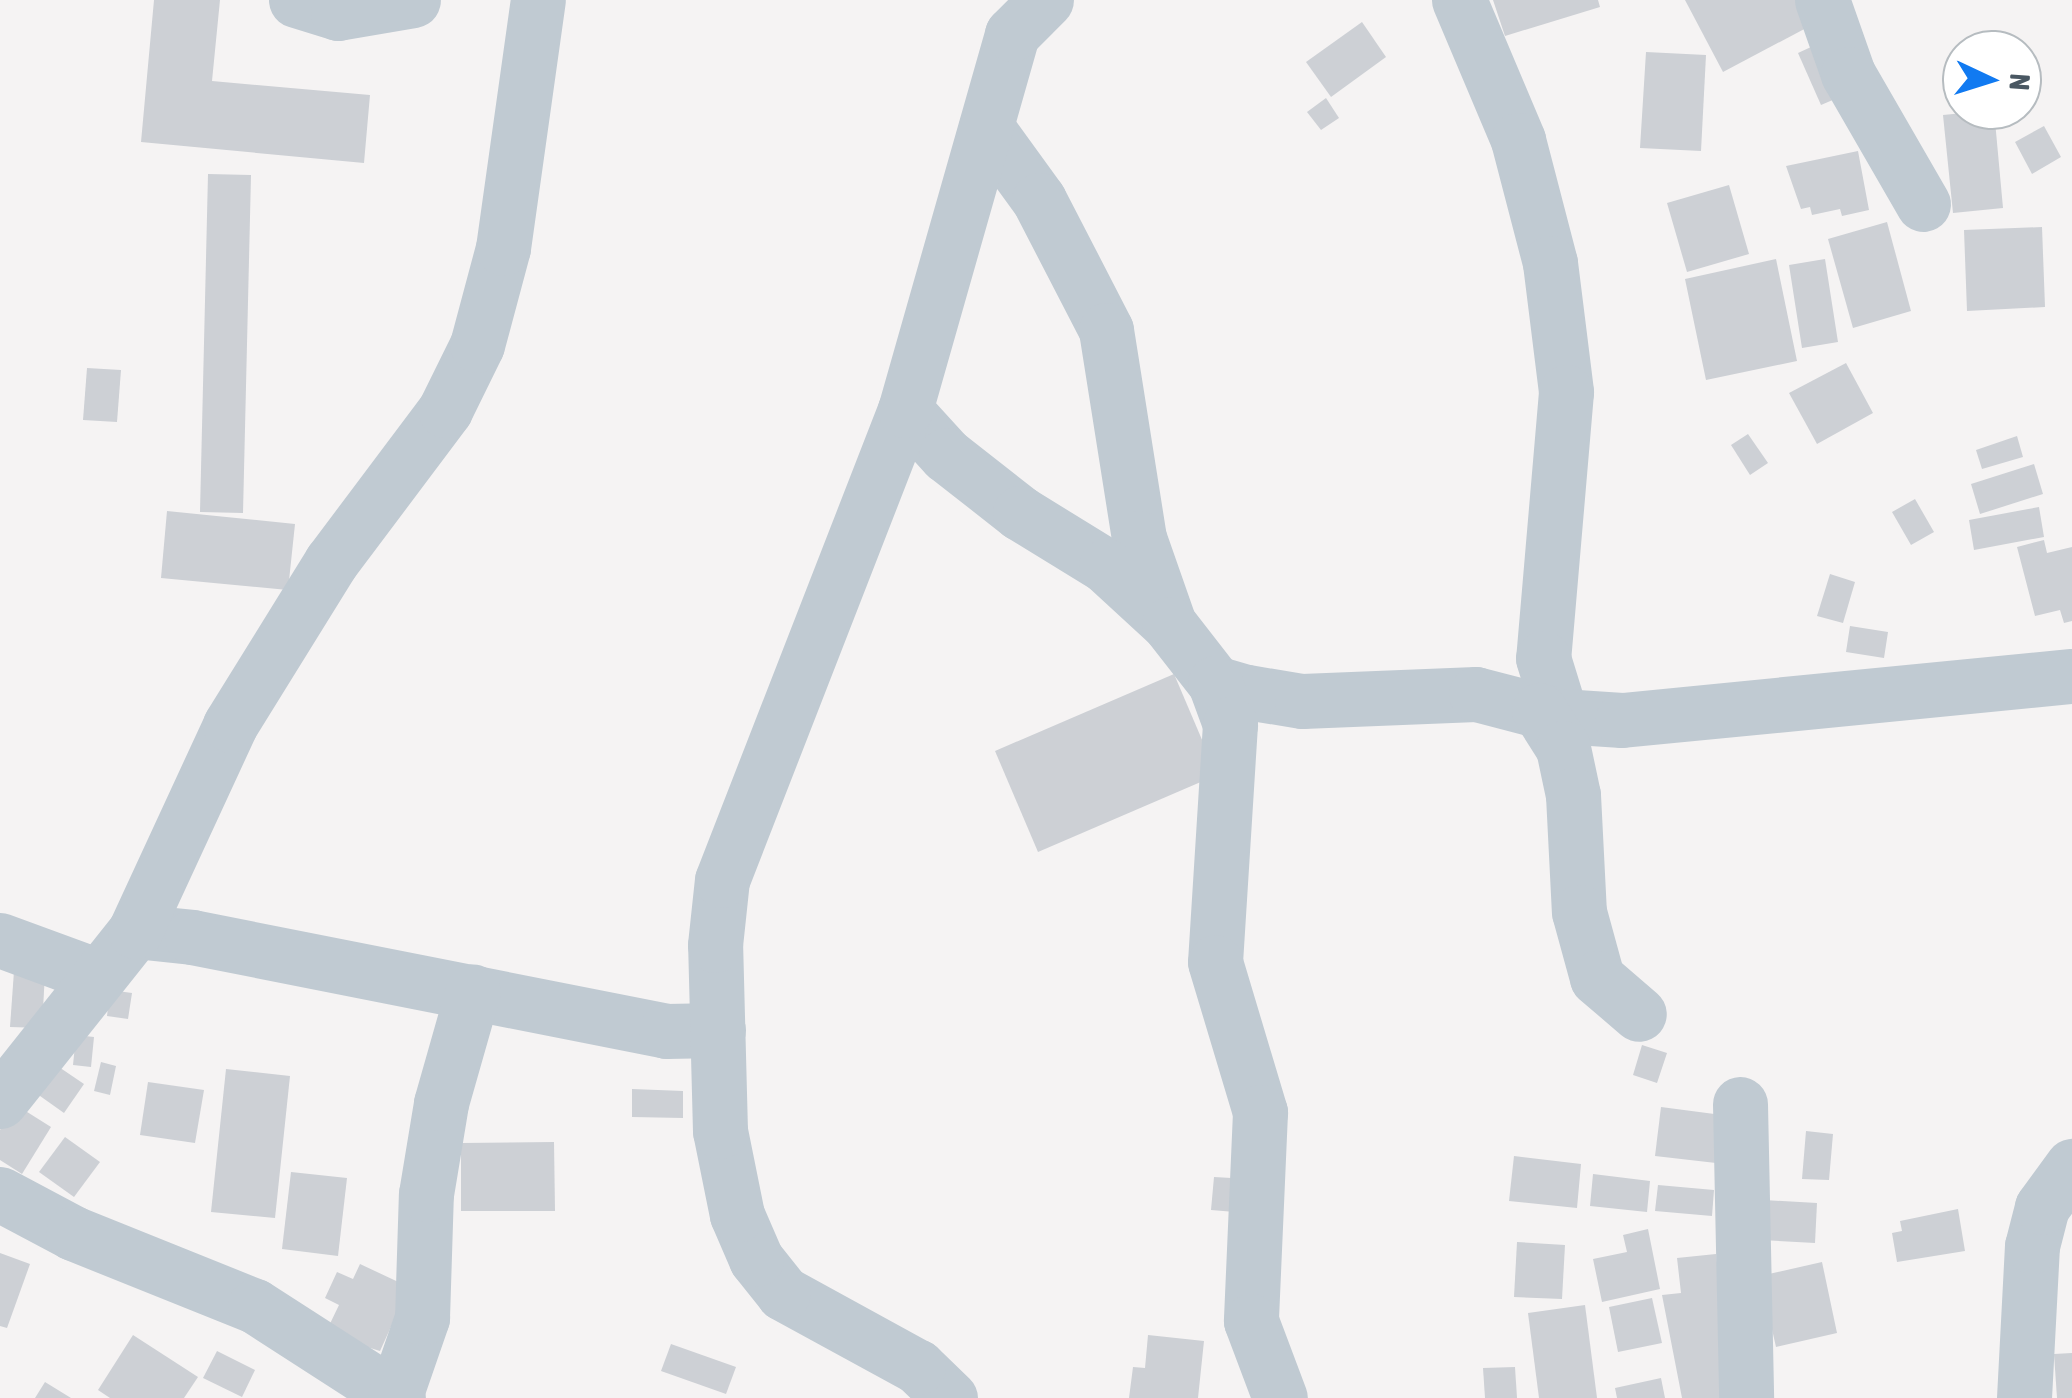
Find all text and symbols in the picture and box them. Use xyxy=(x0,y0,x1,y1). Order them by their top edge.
north arrow xyxy=(1942,30,2042,130)
text: N xyxy=(2003,73,2036,91)

